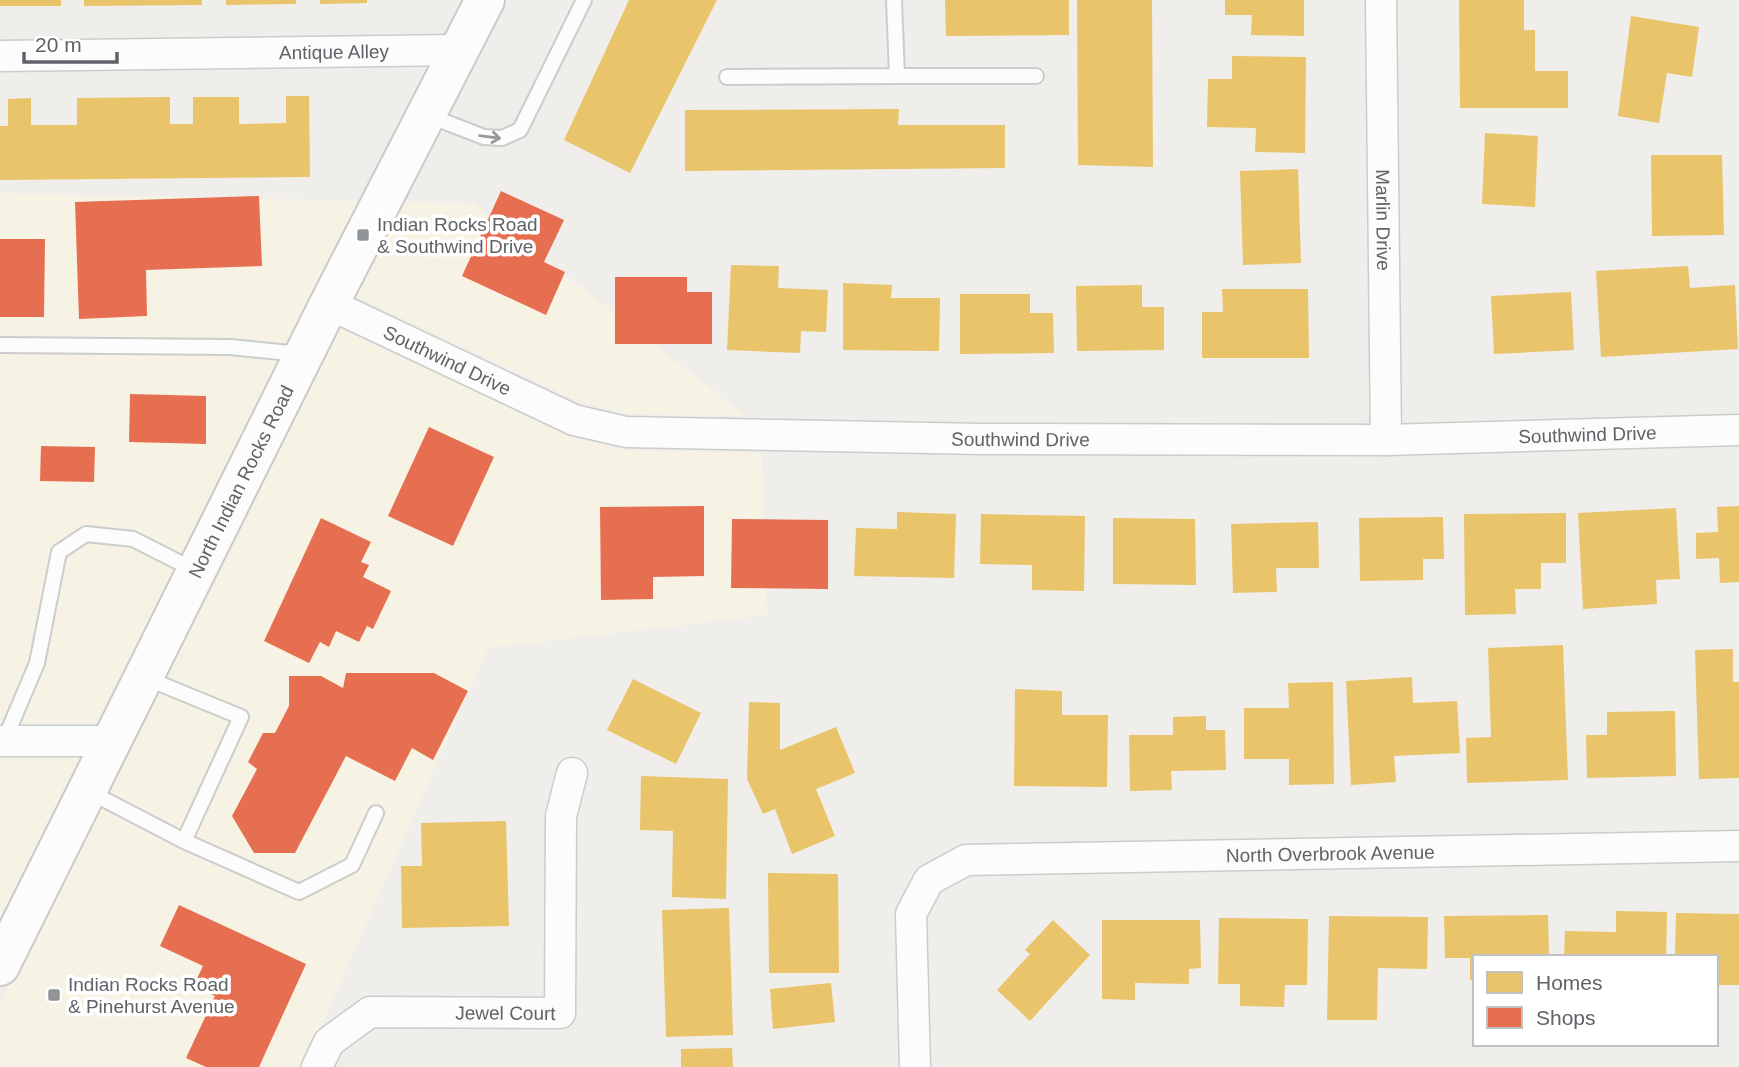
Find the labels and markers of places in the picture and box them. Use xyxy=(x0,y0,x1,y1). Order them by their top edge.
place label: Indian Rocks Road & Southwind Drive xyxy=(377,214,538,257)
marker: Indian Rocks Road & Southwind Drive xyxy=(355,227,371,243)
place label: Indian Rocks Road & Pinehurst Avenue xyxy=(68,974,235,1017)
marker: Indian Rocks Road & Pinehurst Avenue xyxy=(46,987,62,1003)

